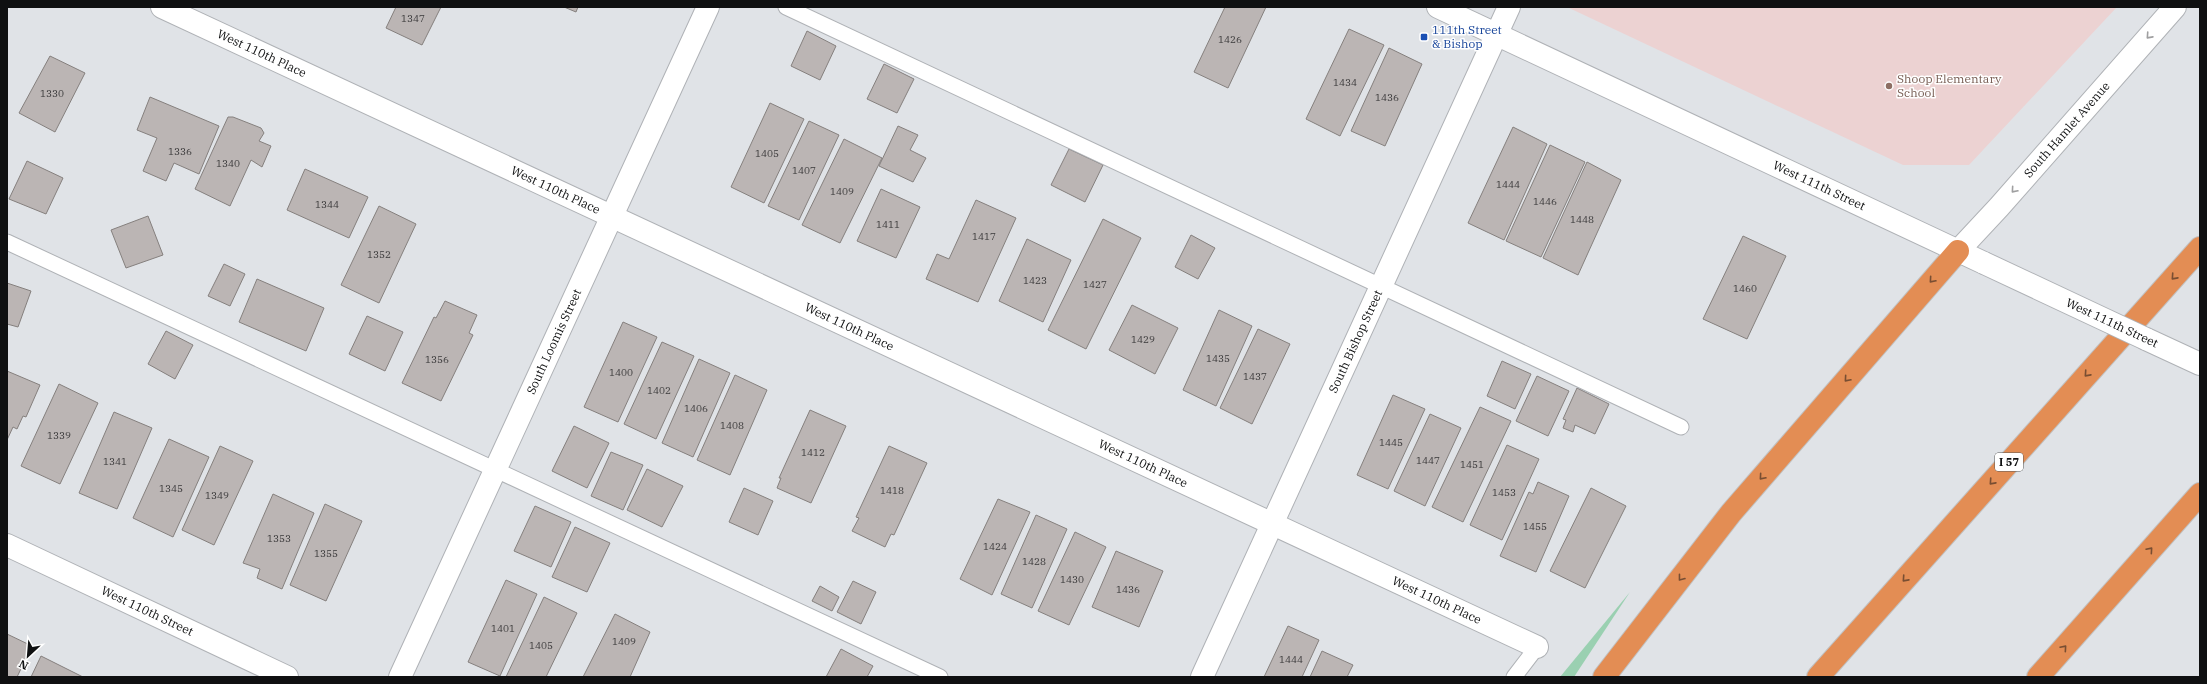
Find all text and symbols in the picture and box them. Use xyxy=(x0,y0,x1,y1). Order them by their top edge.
house number: 1347 xyxy=(401,12,425,25)
place label: 111th Street & Bishop xyxy=(1432,22,1502,51)
street label: West 110th Place xyxy=(215,26,309,80)
one-way arrow xyxy=(2146,31,2153,39)
marker: 111th Street & Bishop xyxy=(1419,32,1429,42)
house number: 1426 xyxy=(1218,33,1242,46)
place label: Shoop Elementary School xyxy=(1897,71,2002,100)
house number: 1434 xyxy=(1333,76,1357,89)
street label: South Hamlet Avenue xyxy=(2020,78,2113,180)
marker: Shoop Elementary School xyxy=(1884,81,1894,91)
house number: 1330 xyxy=(40,87,64,100)
house number: 1436 xyxy=(1375,91,1399,104)
house number: 1336 xyxy=(168,145,192,158)
house number: 1405 xyxy=(755,147,779,160)
house number: 1340 xyxy=(216,157,240,170)
street label: West 111th Street xyxy=(1771,157,1868,213)
street label: West 110th Place xyxy=(509,162,603,217)
house number: 1407 xyxy=(792,164,816,177)
house number: 1444 xyxy=(1496,178,1520,191)
house number: 1409 xyxy=(830,185,854,198)
one-way arrow xyxy=(2011,186,2018,193)
house number: 1446 xyxy=(1533,195,1557,208)
house number: 1344 xyxy=(315,198,339,211)
house number: 1448 xyxy=(1570,213,1594,226)
house number: 1411 xyxy=(876,218,900,231)
house number: 1417 xyxy=(972,230,996,243)
house number: 1352 xyxy=(367,248,391,261)
one-way arrow xyxy=(2171,272,2179,280)
house number: 1423 xyxy=(1023,274,1047,287)
one-way arrow xyxy=(1930,276,1937,283)
house number: 1427 xyxy=(1083,278,1107,291)
house number: 1460 xyxy=(1733,282,1757,295)
street label: South Loomis Street xyxy=(523,286,584,397)
street label: South Bishop Street xyxy=(1325,287,1385,395)
street label: West 111th Street xyxy=(2064,295,2161,351)
street label: West 110th Place xyxy=(802,299,896,354)
house number: 1429 xyxy=(1131,333,1155,346)
house number: 1435 xyxy=(1206,352,1230,365)
house number: 1356 xyxy=(425,353,449,366)
house number: 1400 xyxy=(609,366,633,379)
one-way arrow xyxy=(2085,369,2092,377)
house number: 1437 xyxy=(1243,370,1267,383)
one-way arrow xyxy=(1845,374,1852,381)
house number: 1402 xyxy=(647,384,671,397)
house number: 1406 xyxy=(684,402,708,415)
house number: 1408 xyxy=(720,419,744,432)
house number: 1339 xyxy=(47,429,71,442)
street label: West 110th Place xyxy=(1096,436,1190,490)
house number: 1445 xyxy=(1379,436,1403,449)
house number: 1412 xyxy=(801,446,825,459)
road number: I 57 xyxy=(1995,453,2023,471)
house number: 1447 xyxy=(1416,454,1440,467)
house number: 1341 xyxy=(103,455,127,468)
house number: 1451 xyxy=(1460,458,1484,471)
one-way arrow xyxy=(1760,472,1767,480)
one-way arrow xyxy=(1989,477,1996,484)
house number: 1345 xyxy=(159,482,183,495)
house number: 1418 xyxy=(880,484,904,497)
house number: 1453 xyxy=(1492,486,1516,499)
house number: 1349 xyxy=(205,489,229,502)
house number: 1455 xyxy=(1523,520,1547,533)
house number: 1353 xyxy=(267,532,291,545)
house number: 1424 xyxy=(983,540,1007,553)
house number: 1355 xyxy=(314,547,338,560)
one-way arrow xyxy=(2145,548,2152,555)
house number: 1428 xyxy=(1022,555,1046,568)
house number: 1430 xyxy=(1060,573,1084,586)
street label: West 110th Place xyxy=(1390,573,1484,627)
one-way arrow xyxy=(1678,574,1685,581)
one-way arrow xyxy=(1903,574,1910,581)
street label: West 110th Street xyxy=(99,582,196,639)
house number: 1436 xyxy=(1116,583,1140,596)
house number: 1401 xyxy=(491,622,515,635)
house number: 1409 xyxy=(612,635,636,648)
north arrow xyxy=(8,636,48,676)
house number: 1405 xyxy=(529,639,553,652)
one-way arrow xyxy=(2059,645,2067,653)
house number: 1444 xyxy=(1279,653,1303,666)
text: N xyxy=(16,657,31,673)

